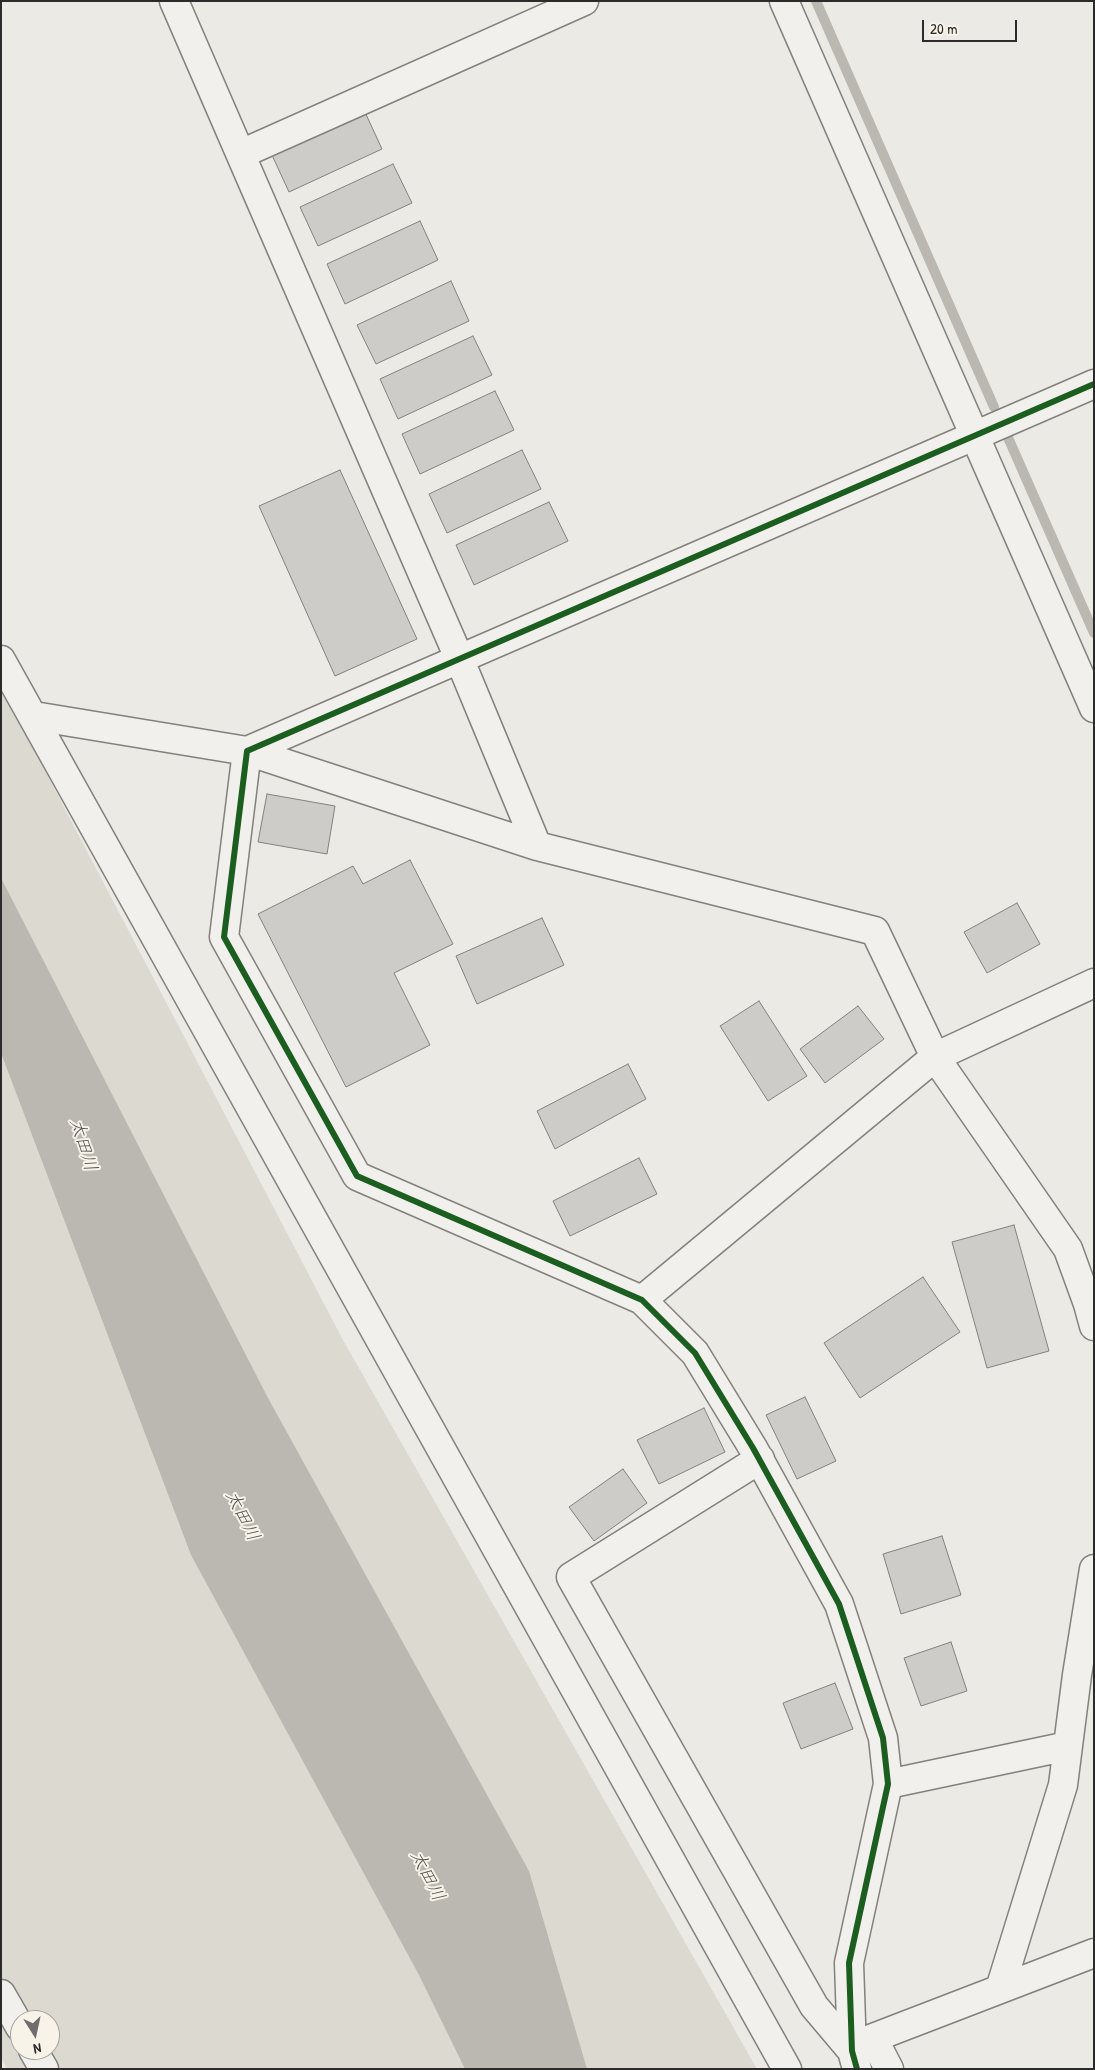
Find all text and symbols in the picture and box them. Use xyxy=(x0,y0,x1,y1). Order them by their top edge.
scale bar xyxy=(925,10,1020,42)
text: 20 m xyxy=(930,18,957,39)
water label: 太田川 xyxy=(65,1116,101,1174)
water label: 太田川 xyxy=(220,1487,264,1545)
water label: 太田川 xyxy=(405,1847,449,1905)
north arrow xyxy=(10,2010,60,2060)
text: N xyxy=(32,2039,43,2059)

